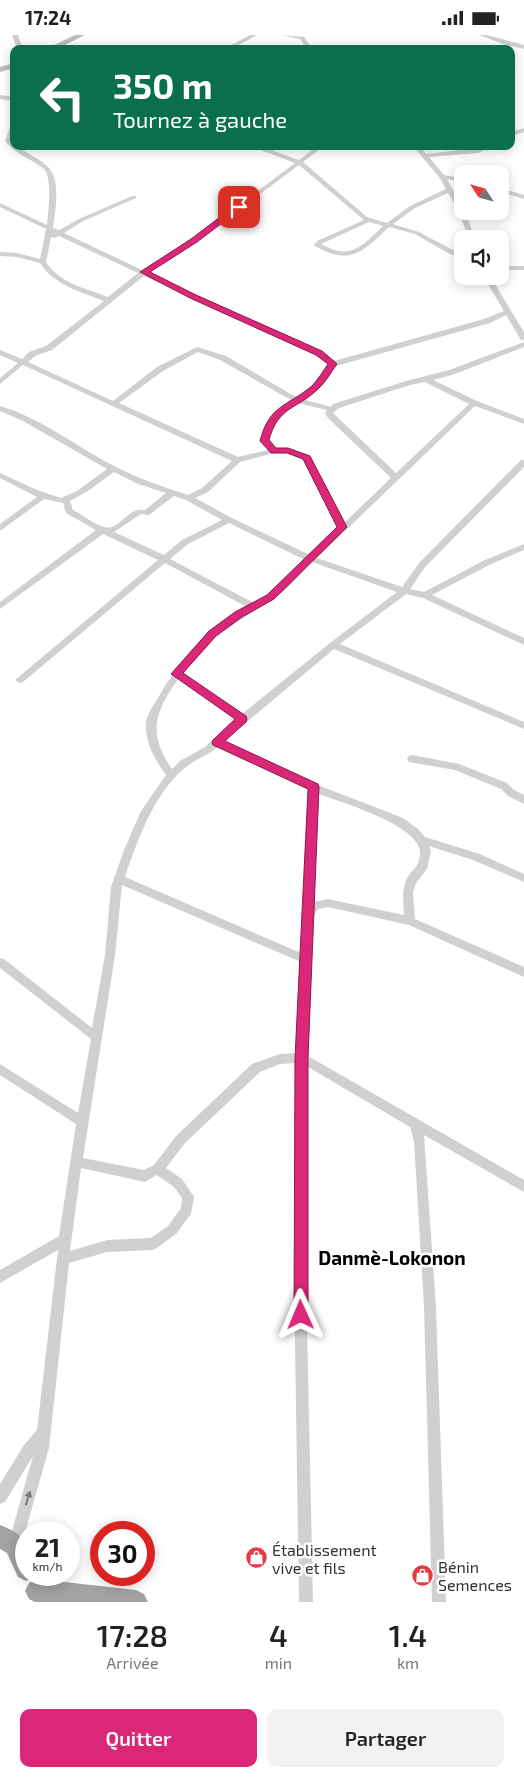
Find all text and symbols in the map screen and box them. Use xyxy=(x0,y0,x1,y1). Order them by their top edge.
text: 17:24 xyxy=(25,6,71,29)
text: 350 m xyxy=(113,64,213,106)
icon: left xyxy=(30,65,95,130)
text: Tournez à gauche xyxy=(113,106,287,132)
north arrow xyxy=(454,165,509,220)
map controls xyxy=(454,165,509,285)
pin xyxy=(218,186,260,228)
icon: arrive xyxy=(225,193,253,221)
button: sound xyxy=(454,230,509,285)
district label: Danmè-Lokonon xyxy=(318,1246,466,1269)
position arrow xyxy=(274,1288,326,1340)
one-way arrow xyxy=(24,1491,32,1506)
speed limit sign: 30 xyxy=(90,1521,155,1586)
text: 21 xyxy=(35,1532,60,1562)
place label: Établissement vive et fils xyxy=(272,1540,377,1577)
shop icon: Établissement vive et fils xyxy=(244,1546,268,1570)
place label: Bénin Semences xyxy=(438,1557,512,1594)
text: km/h xyxy=(33,1559,62,1573)
shop icon: Bénin Semences xyxy=(410,1563,434,1587)
text: 17:28 xyxy=(97,1617,168,1653)
text: 4 xyxy=(269,1617,288,1653)
text: 1.4 xyxy=(389,1617,427,1653)
text: Arrivée xyxy=(106,1653,159,1672)
text: min xyxy=(265,1653,292,1672)
text: km xyxy=(397,1653,419,1672)
button: Quitter xyxy=(20,1709,257,1767)
button: Partager xyxy=(267,1709,504,1767)

